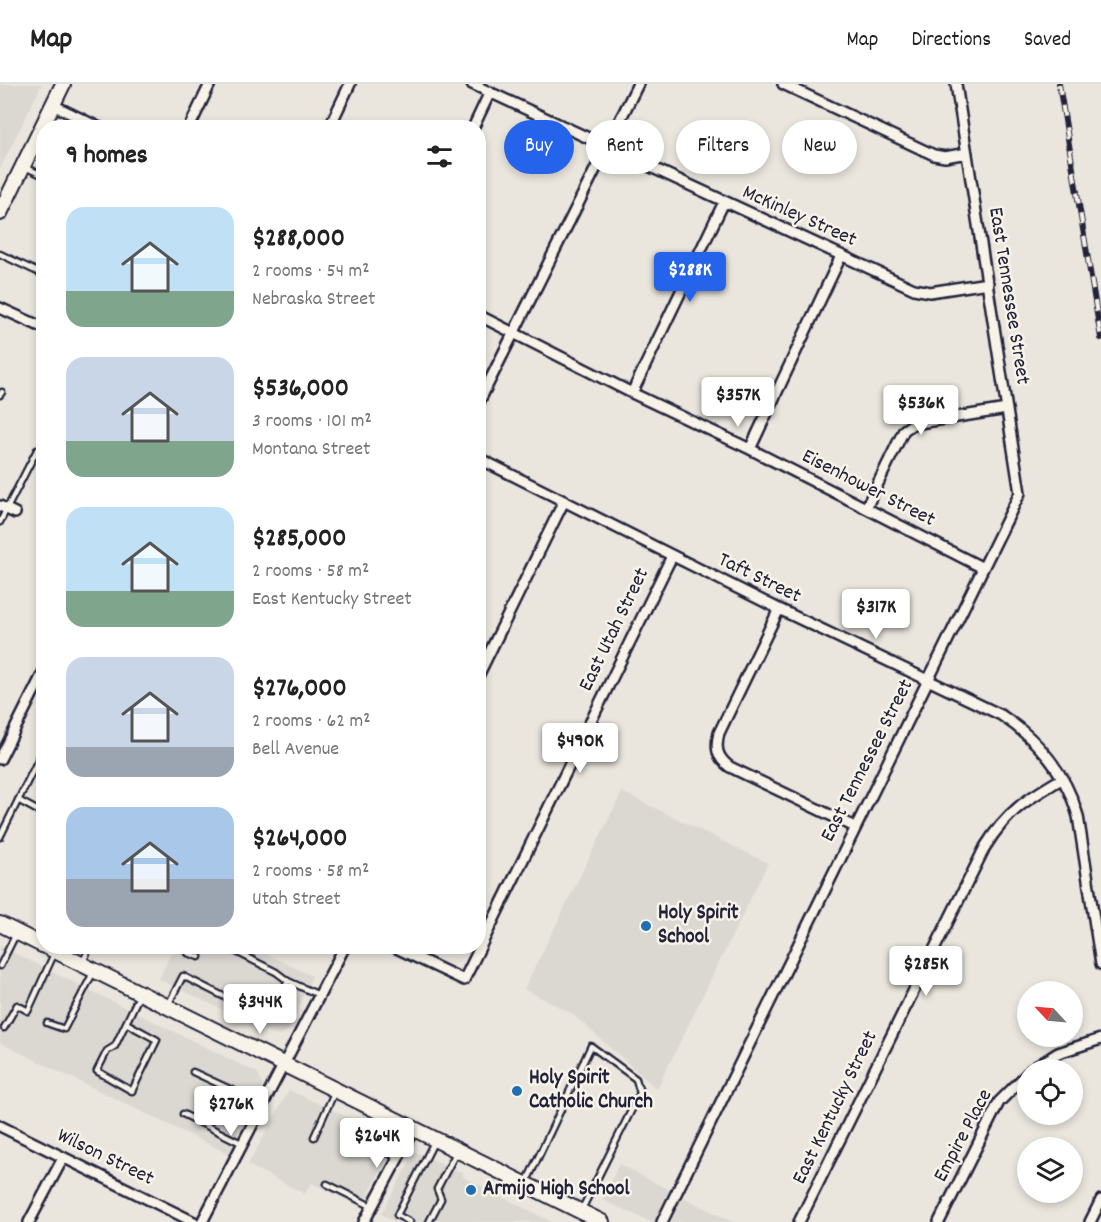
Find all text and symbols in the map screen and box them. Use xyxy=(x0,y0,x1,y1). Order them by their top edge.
text: Map xyxy=(30,21,72,61)
text: Map xyxy=(847,26,878,56)
text: Directions xyxy=(911,26,991,56)
text: Saved xyxy=(1024,26,1071,56)
chip: Buy xyxy=(504,120,574,174)
chip: Rent xyxy=(586,120,664,174)
chip: Filters xyxy=(676,120,770,174)
chip: New xyxy=(782,120,857,174)
text: 9 homes xyxy=(66,138,148,175)
icon: filters xyxy=(423,140,456,173)
street label: McKinley Street xyxy=(737,178,861,256)
street label: East Tennessee Street xyxy=(979,205,1037,387)
text: $288,000 xyxy=(252,221,345,258)
icon: home xyxy=(114,231,186,303)
pin: $288K xyxy=(648,252,732,303)
text: $288K xyxy=(668,257,712,285)
text: 2 rooms · 54 m² xyxy=(252,258,370,286)
text: Nebraska Street xyxy=(252,286,375,314)
text: $536,000 xyxy=(252,371,349,408)
pin: $357K xyxy=(696,377,780,428)
icon: home xyxy=(114,381,186,453)
text: $357K xyxy=(715,382,761,410)
pin: $536K xyxy=(879,385,963,436)
text: $536K xyxy=(897,390,945,418)
text: 3 rooms · 101 m² xyxy=(252,408,372,436)
text: Montana Street xyxy=(252,436,370,464)
street label: Eisenhower Street xyxy=(796,442,940,536)
text: $285,000 xyxy=(252,521,346,558)
icon: home xyxy=(114,531,186,603)
street label: Taft Street xyxy=(712,546,806,612)
text: 2 rooms · 58 m² xyxy=(252,558,369,586)
street label: East Utah Street xyxy=(572,563,658,697)
text: East Kentucky Street xyxy=(252,586,412,614)
pin: $317K xyxy=(834,589,918,640)
text: $317K xyxy=(856,594,896,622)
text: $276,000 xyxy=(252,671,347,708)
street label: East Tennessee Street xyxy=(814,674,922,848)
icon: home xyxy=(114,681,186,753)
text: 2 rooms · 62 m² xyxy=(252,708,371,736)
pin: $490K xyxy=(538,723,622,774)
text: $490K xyxy=(556,728,604,756)
text: Bell Avenue xyxy=(252,736,339,764)
text: $264,000 xyxy=(252,821,348,858)
icon: home xyxy=(114,831,186,903)
text: 2 rooms · 58 m² xyxy=(252,858,369,886)
text: Utah Street xyxy=(252,886,341,914)
place label: Holy Spirit School xyxy=(658,899,739,953)
marker: Holy Spirit School xyxy=(639,919,653,933)
pin: $285K xyxy=(884,946,968,997)
text: $285K xyxy=(903,951,949,979)
north arrow xyxy=(1017,981,1083,1047)
map controls xyxy=(1017,981,1083,1203)
pin: $344K xyxy=(218,984,302,1035)
text: $344K xyxy=(238,989,282,1017)
street label: East Kentucky Street xyxy=(786,1026,886,1190)
button: locate xyxy=(1017,1059,1083,1125)
place label: Holy Spirit Catholic Church xyxy=(529,1064,653,1118)
marker: Holy Spirit Catholic Church xyxy=(510,1084,524,1098)
street label: Empire Place xyxy=(927,1084,1001,1188)
pin: $276K xyxy=(189,1086,273,1137)
text: $276K xyxy=(208,1091,254,1119)
pin: $264K xyxy=(335,1118,419,1169)
street label: Wilson Street xyxy=(51,1122,159,1195)
text: $264K xyxy=(354,1123,400,1151)
button: layers xyxy=(1017,1137,1083,1203)
place label: Armijo High School xyxy=(483,1175,630,1205)
marker: Armijo High School xyxy=(464,1183,478,1197)

